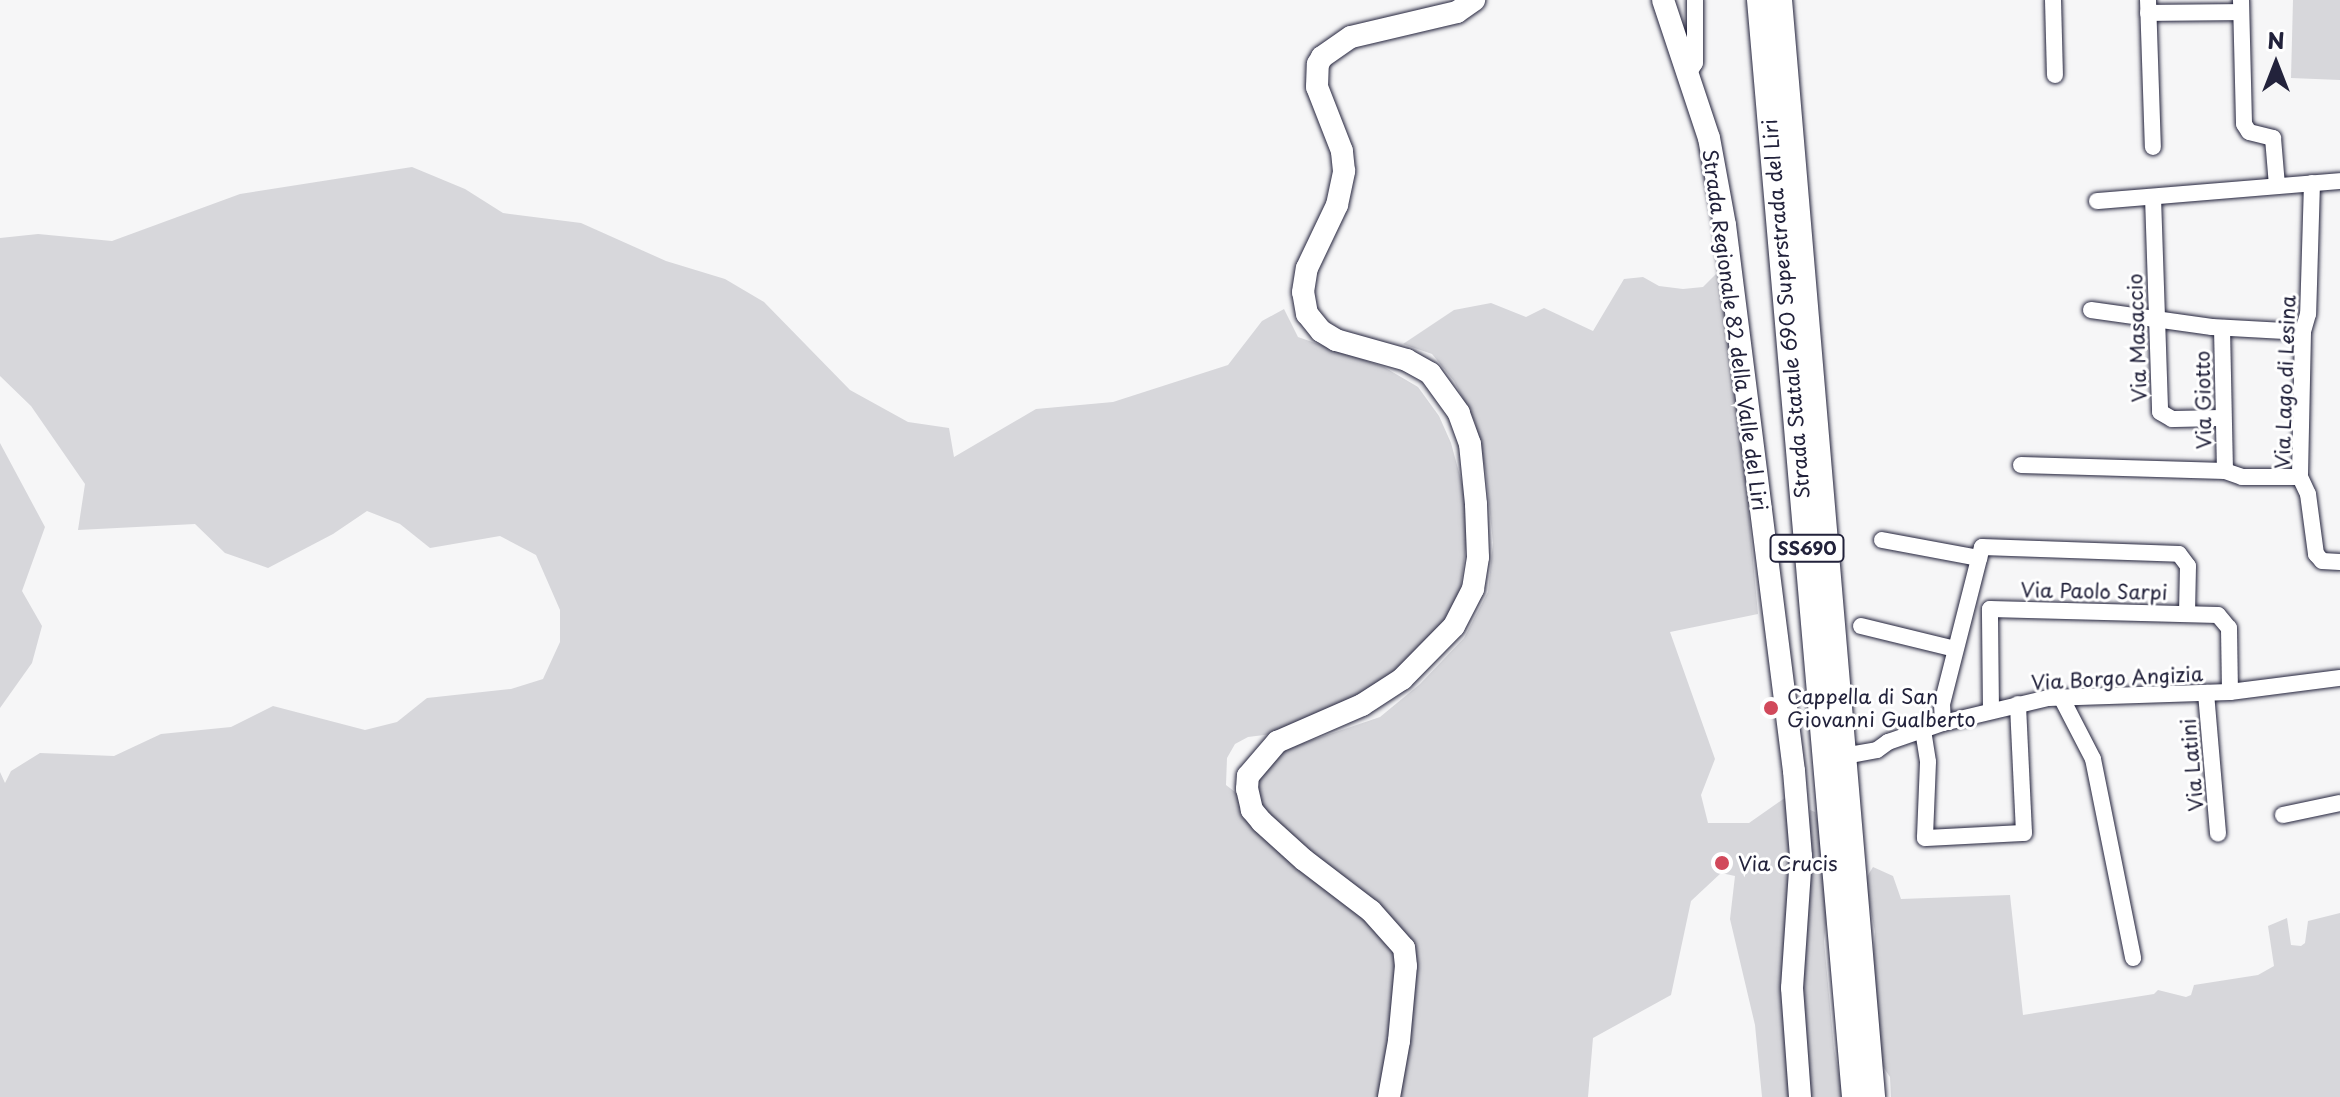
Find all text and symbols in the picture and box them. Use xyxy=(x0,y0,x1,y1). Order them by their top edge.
text: N xyxy=(2267,23,2285,56)
north arrow xyxy=(2236,24,2316,104)
street label: Strada Statale 690 Superstrada del Liri xyxy=(1757,117,1815,501)
street label: Strada Regionale 82 della Valle del Liri xyxy=(1697,145,1773,515)
street label: Via Masaccio xyxy=(2123,273,2151,403)
street label: Via Lago di Lesina xyxy=(2270,295,2300,469)
street label: Via Giotto xyxy=(2190,351,2216,449)
road number: SS690 xyxy=(1769,534,1845,562)
street label: Via Paolo Sarpi xyxy=(2020,578,2168,604)
street label: Via Borgo Angizia xyxy=(2030,661,2204,695)
place label: Cappella di San Giovanni Gualberto xyxy=(1787,684,1975,731)
marker: Cappella di San Giovanni Gualberto xyxy=(1762,699,1780,717)
street label: Via Latini xyxy=(2176,718,2208,812)
place label: Via Crucis xyxy=(1738,851,1837,875)
marker: Via Crucis xyxy=(1713,854,1731,872)

